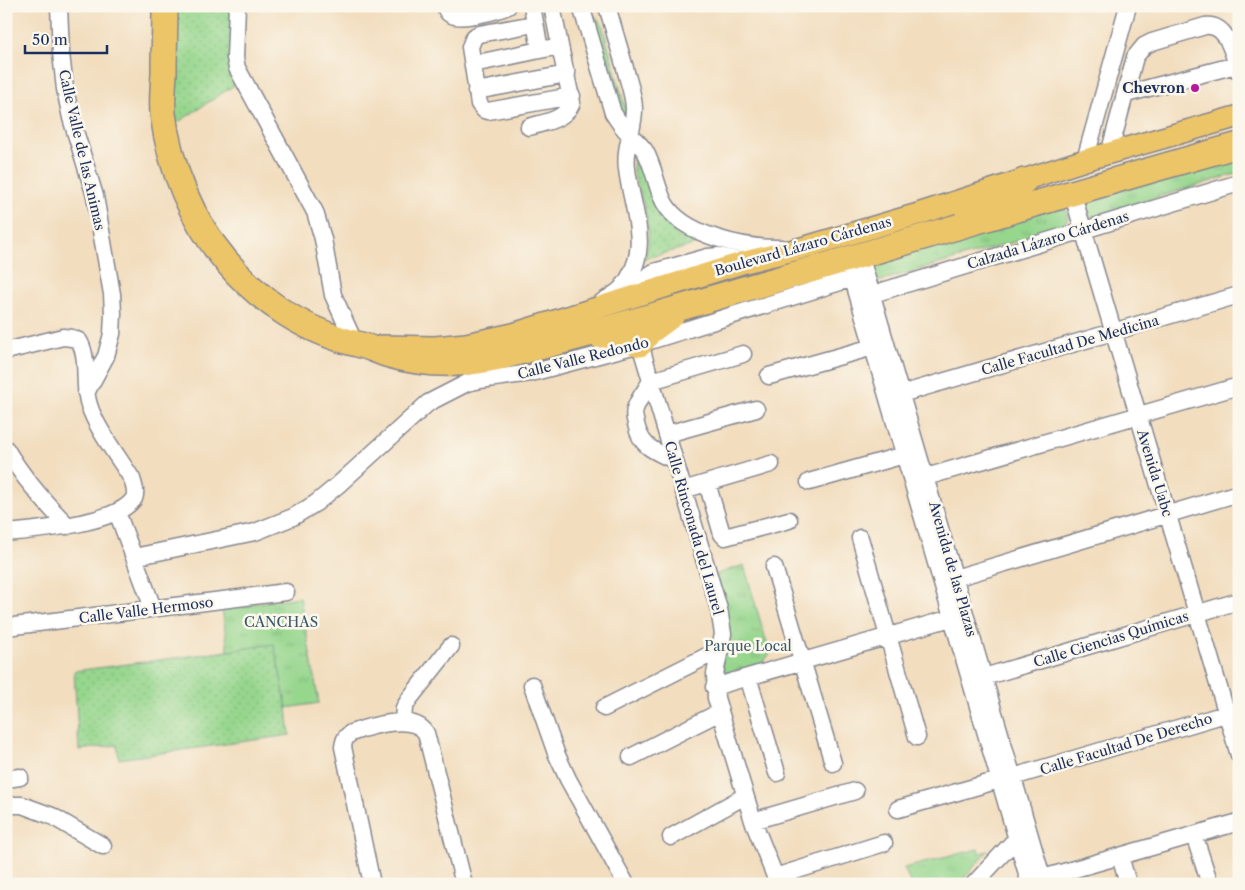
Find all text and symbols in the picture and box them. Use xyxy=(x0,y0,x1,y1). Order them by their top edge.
scale bar xyxy=(25,22,108,54)
text: 50 m xyxy=(32,30,68,49)
street label: Calle Valle de las Animas xyxy=(55,68,109,232)
place label: Chevron xyxy=(1122,79,1185,97)
marker: Chevron xyxy=(1189,82,1201,94)
street label: Calzada Lázaro Cárdenas xyxy=(965,207,1131,273)
street label: Boulevard Lázaro Cárdenas xyxy=(713,212,893,280)
street label: Calle Facultad De Medicina xyxy=(979,311,1161,379)
street label: Calle Valle Redondo xyxy=(516,333,650,383)
street label: Avenida Uabc xyxy=(1133,426,1177,519)
street label: Calle Rinconada del Laurel xyxy=(661,439,727,617)
street label: Avenida de las Plazas xyxy=(925,498,981,639)
street label: Calle Valle Hermoso xyxy=(78,593,214,627)
street label: Calle Ciencias Químicas xyxy=(1031,607,1191,671)
park label: CANCHAS xyxy=(244,613,318,631)
park label: Parque Local xyxy=(704,637,792,655)
street label: Calle Facultad De Derecho xyxy=(1038,709,1214,779)

